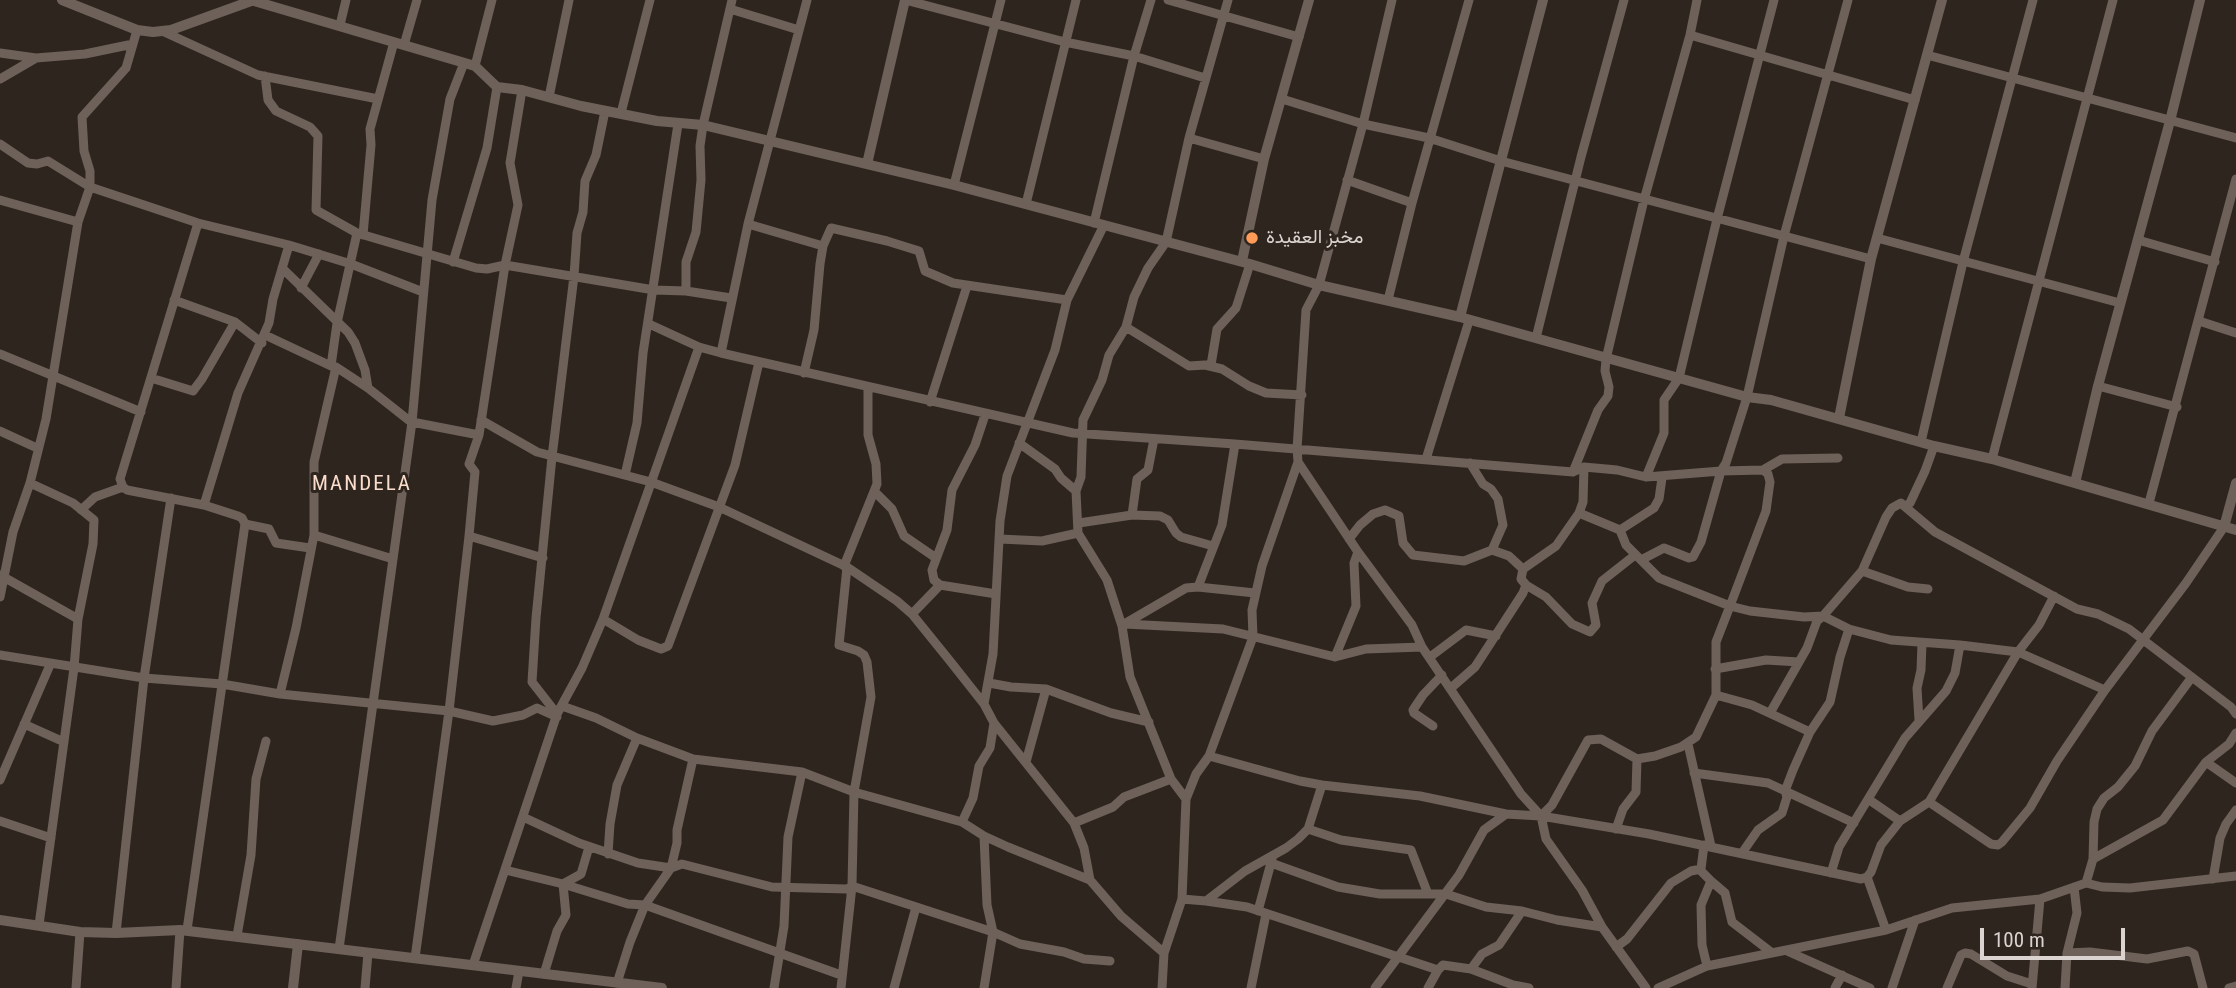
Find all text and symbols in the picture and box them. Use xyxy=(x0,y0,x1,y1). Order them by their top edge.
place label: مخبز العقيدة xyxy=(1266,227,1363,249)
marker: مخبز العقيدة xyxy=(1244,230,1260,246)
district label: MANDELA xyxy=(313,472,411,498)
scale bar xyxy=(1984,914,2129,958)
text: 100 m xyxy=(1993,928,2045,952)

